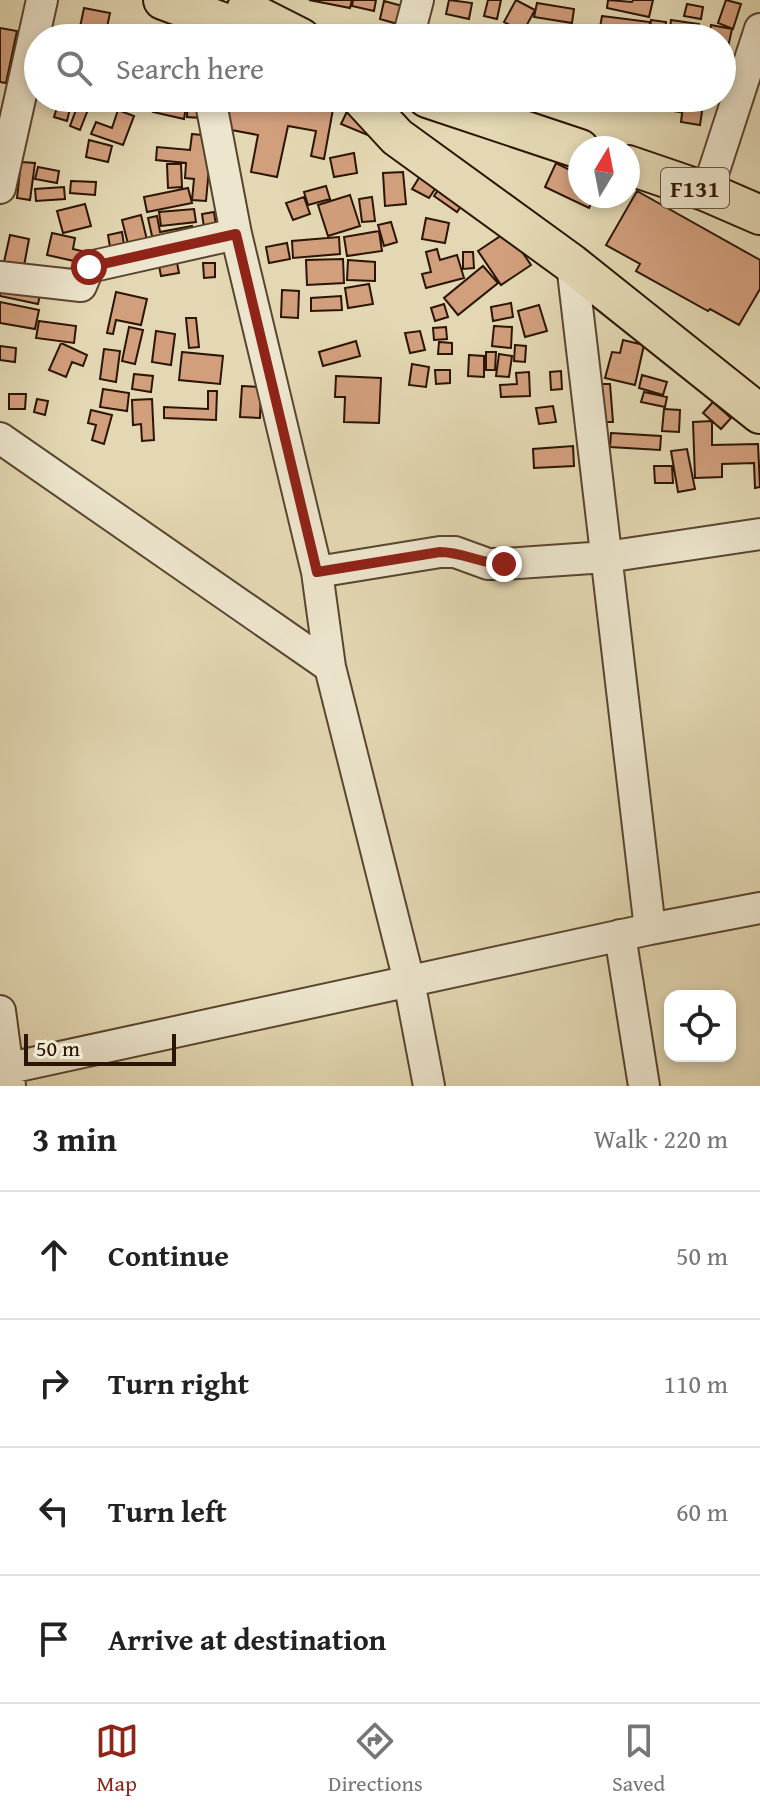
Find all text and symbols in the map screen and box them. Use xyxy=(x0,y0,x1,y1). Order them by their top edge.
search box xyxy=(24,24,736,112)
icon: search xyxy=(52,46,96,90)
text: Search here xyxy=(116,46,264,90)
north arrow xyxy=(568,136,640,208)
road number: F131 xyxy=(661,168,729,208)
route start xyxy=(71,249,107,285)
route end xyxy=(486,546,522,582)
map controls xyxy=(664,990,736,1062)
button: locate xyxy=(664,990,736,1062)
scale bar xyxy=(24,1030,176,1066)
text: 50 m xyxy=(36,1032,80,1064)
text: 3 min xyxy=(32,1114,117,1163)
text: Walk · 220 m xyxy=(594,1119,728,1158)
icon: ahead xyxy=(32,1233,76,1277)
text: Continue xyxy=(108,1233,229,1277)
text: 50 m xyxy=(676,1236,728,1275)
icon: right xyxy=(32,1361,76,1405)
text: Turn right xyxy=(108,1361,249,1405)
text: 110 m xyxy=(663,1364,728,1403)
icon: left xyxy=(32,1489,76,1533)
text: Turn left xyxy=(108,1489,227,1533)
text: 60 m xyxy=(676,1492,728,1531)
icon: arrive xyxy=(32,1617,76,1661)
text: Arrive at destination xyxy=(108,1617,386,1661)
tab: Map xyxy=(95,1719,139,1799)
tab: Directions xyxy=(328,1719,423,1799)
tab: Saved xyxy=(612,1719,665,1799)

